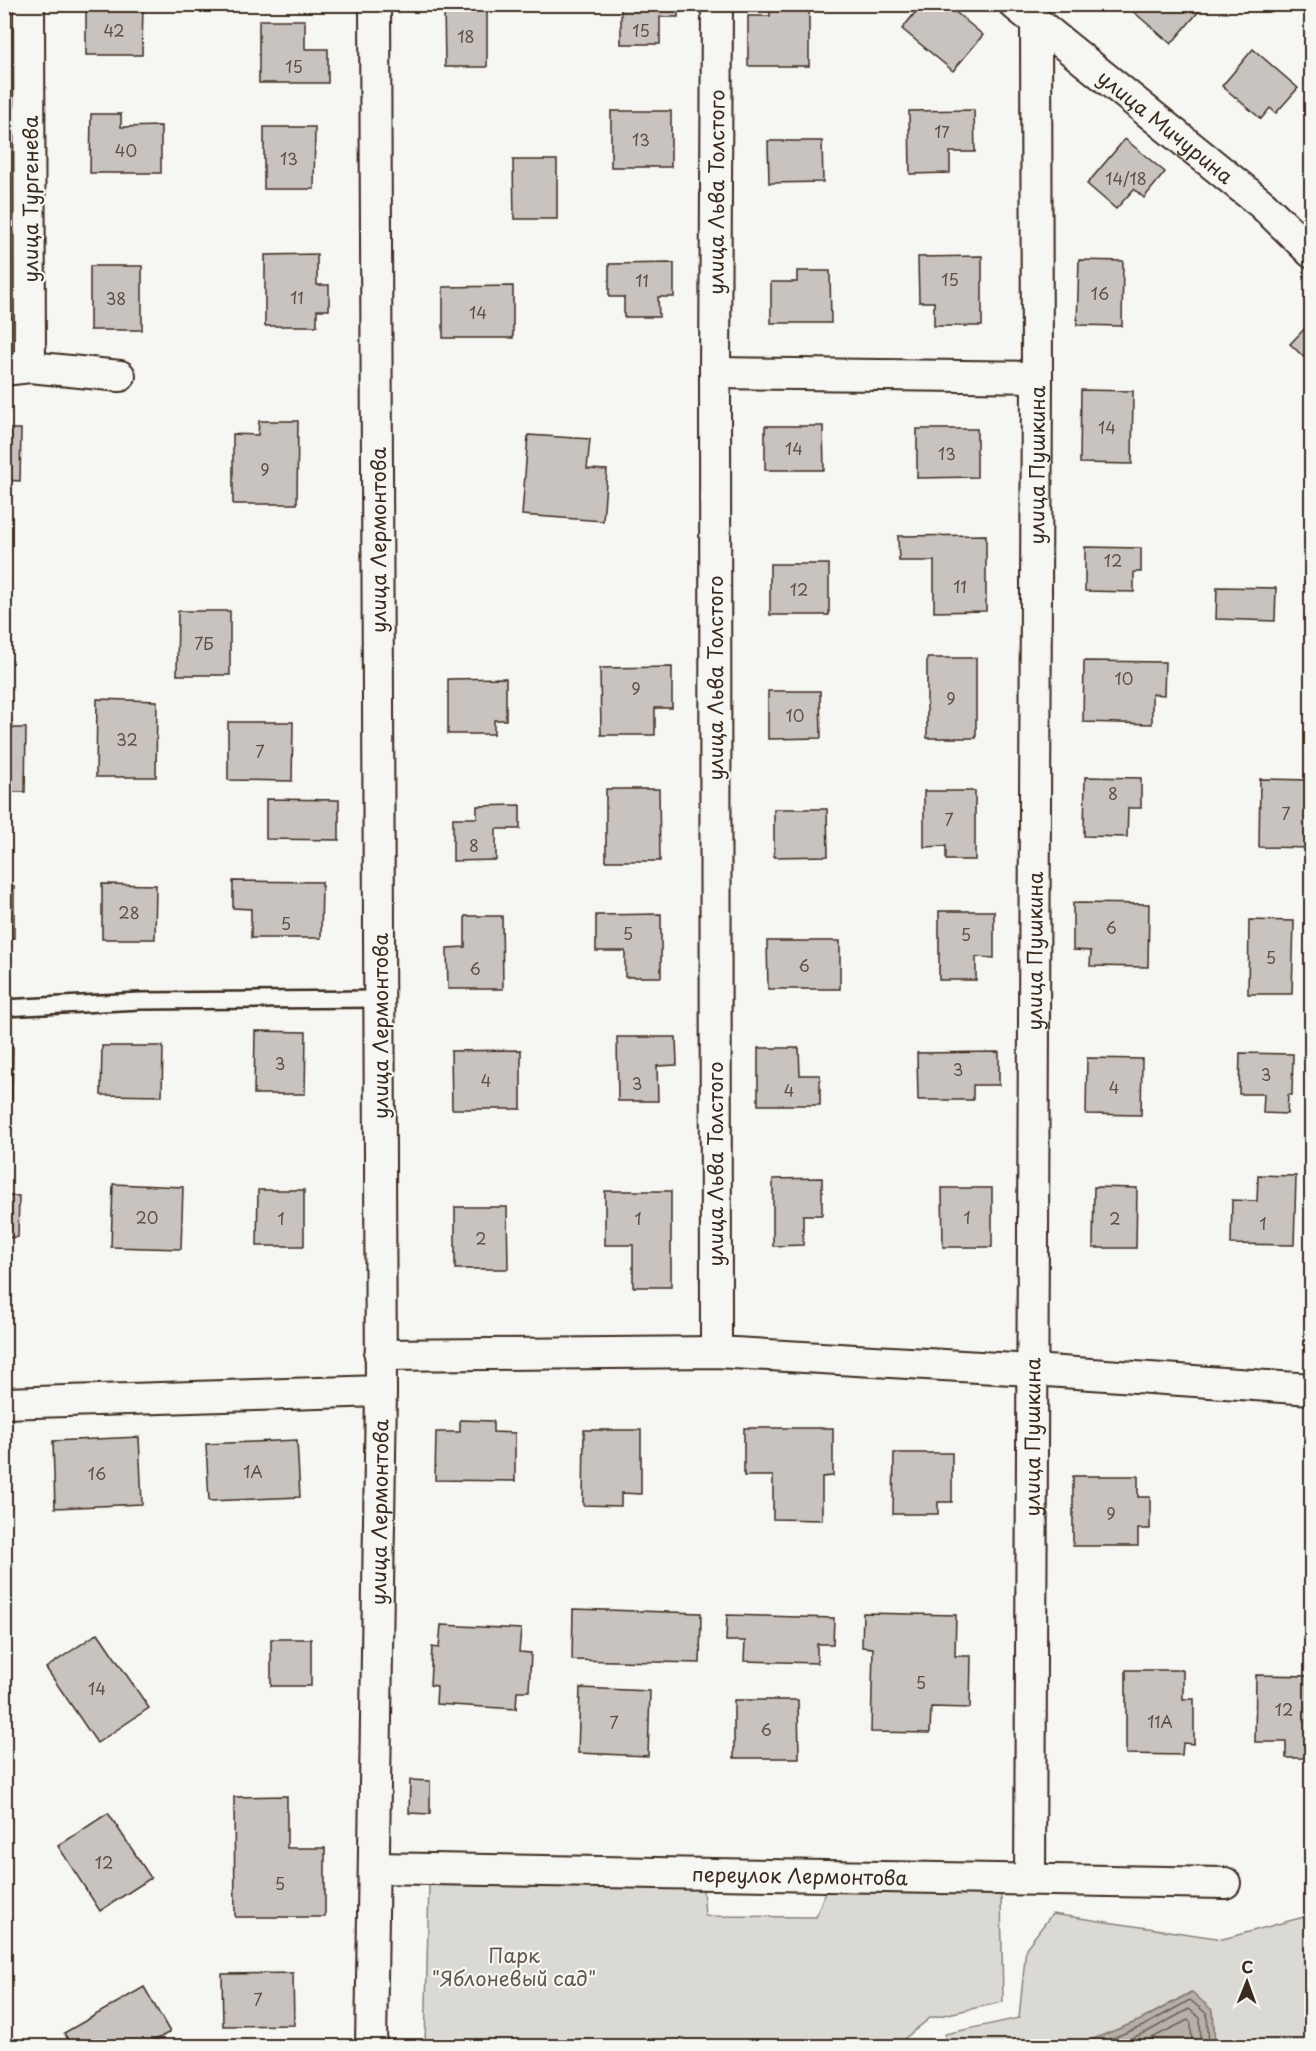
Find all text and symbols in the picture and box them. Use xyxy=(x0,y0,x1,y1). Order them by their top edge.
house number: 42 xyxy=(103,18,125,42)
house number: 15 xyxy=(632,18,650,42)
house number: 18 xyxy=(457,24,475,48)
house number: 15 xyxy=(285,54,303,78)
street label: улица Мичурина xyxy=(1091,62,1240,191)
street label: улица Льва Толстого xyxy=(700,89,732,295)
street label: улица Тургенева xyxy=(15,115,45,282)
house number: 17 xyxy=(934,119,950,143)
house number: 13 xyxy=(632,127,650,151)
house number: 40 xyxy=(115,138,137,162)
house number: 13 xyxy=(280,146,298,170)
house number: 14/18 xyxy=(1105,166,1147,190)
house number: 15 xyxy=(941,267,959,291)
house number: 11 xyxy=(635,268,649,292)
house number: 16 xyxy=(1091,281,1109,305)
house number: 11 xyxy=(290,285,304,309)
house number: 38 xyxy=(106,286,126,310)
house number: 14 xyxy=(469,300,487,324)
street label: улица Пушкина xyxy=(1021,385,1052,544)
house number: 14 xyxy=(1098,415,1116,439)
house number: 14 xyxy=(785,436,803,460)
house number: 13 xyxy=(938,441,956,465)
street label: улица Лермонтова xyxy=(363,447,393,633)
house number: 9 xyxy=(260,457,270,481)
house number: 12 xyxy=(1104,548,1122,572)
house number: 11 xyxy=(953,574,967,598)
street label: улица Льва Толстого xyxy=(700,575,730,781)
house number: 12 xyxy=(790,577,808,601)
house number: 7Б xyxy=(194,631,214,655)
house number: 10 xyxy=(1115,666,1133,690)
house number: 9 xyxy=(631,676,641,700)
house number: 9 xyxy=(946,686,956,710)
house number: 10 xyxy=(786,703,804,727)
house number: 32 xyxy=(116,727,138,751)
house number: 7 xyxy=(255,739,265,763)
house number: 8 xyxy=(1108,781,1118,805)
house number: 7 xyxy=(1281,801,1291,825)
house number: 7 xyxy=(944,807,954,831)
house number: 8 xyxy=(469,833,479,857)
street label: улица Пушкина xyxy=(1019,871,1050,1030)
house number: 28 xyxy=(118,900,140,924)
house number: 5 xyxy=(281,911,291,935)
house number: 6 xyxy=(1105,915,1117,939)
house number: 5 xyxy=(623,921,633,945)
house number: 5 xyxy=(961,922,971,946)
street label: улица Лермонтова xyxy=(365,933,395,1119)
house number: 5 xyxy=(1266,945,1276,969)
house number: 6 xyxy=(798,953,810,977)
house number: 6 xyxy=(469,956,481,980)
house number: 3 xyxy=(275,1051,285,1075)
house number: 3 xyxy=(953,1057,963,1081)
street label: улица Льва Толстого xyxy=(700,1061,730,1267)
house number: 3 xyxy=(1261,1062,1271,1086)
house number: 4 xyxy=(481,1068,491,1092)
house number: 3 xyxy=(632,1071,642,1095)
house number: 4 xyxy=(1109,1075,1119,1099)
house number: 4 xyxy=(784,1078,794,1102)
house number: 20 xyxy=(136,1205,158,1229)
house number: 1 xyxy=(963,1205,971,1229)
house number: 1 xyxy=(277,1206,285,1230)
house number: 1 xyxy=(634,1206,642,1230)
house number: 2 xyxy=(1109,1206,1121,1230)
house number: 1 xyxy=(1259,1211,1267,1235)
house number: 2 xyxy=(475,1226,487,1250)
street label: улица Пушкина xyxy=(1017,1357,1047,1516)
street label: улица Лермонтова xyxy=(363,1418,396,1605)
house number: 1А xyxy=(243,1459,263,1483)
house number: 16 xyxy=(88,1461,106,1485)
house number: 9 xyxy=(1106,1501,1116,1525)
house number: 5 xyxy=(916,1670,926,1694)
house number: 14 xyxy=(88,1676,106,1700)
house number: 12 xyxy=(1275,1697,1293,1721)
house number: 11А xyxy=(1147,1709,1173,1733)
house number: 7 xyxy=(609,1710,619,1734)
house number: 6 xyxy=(760,1717,772,1741)
house number: 12 xyxy=(95,1850,113,1874)
street label: переулок Лермонтова xyxy=(692,1859,909,1892)
house number: 5 xyxy=(275,1871,285,1895)
park label: Парк "Яблоневый сад" xyxy=(432,1940,596,1993)
north arrow xyxy=(1217,1952,1277,2012)
text: С xyxy=(1241,1954,1254,1978)
house number: 7 xyxy=(253,1987,263,2011)

